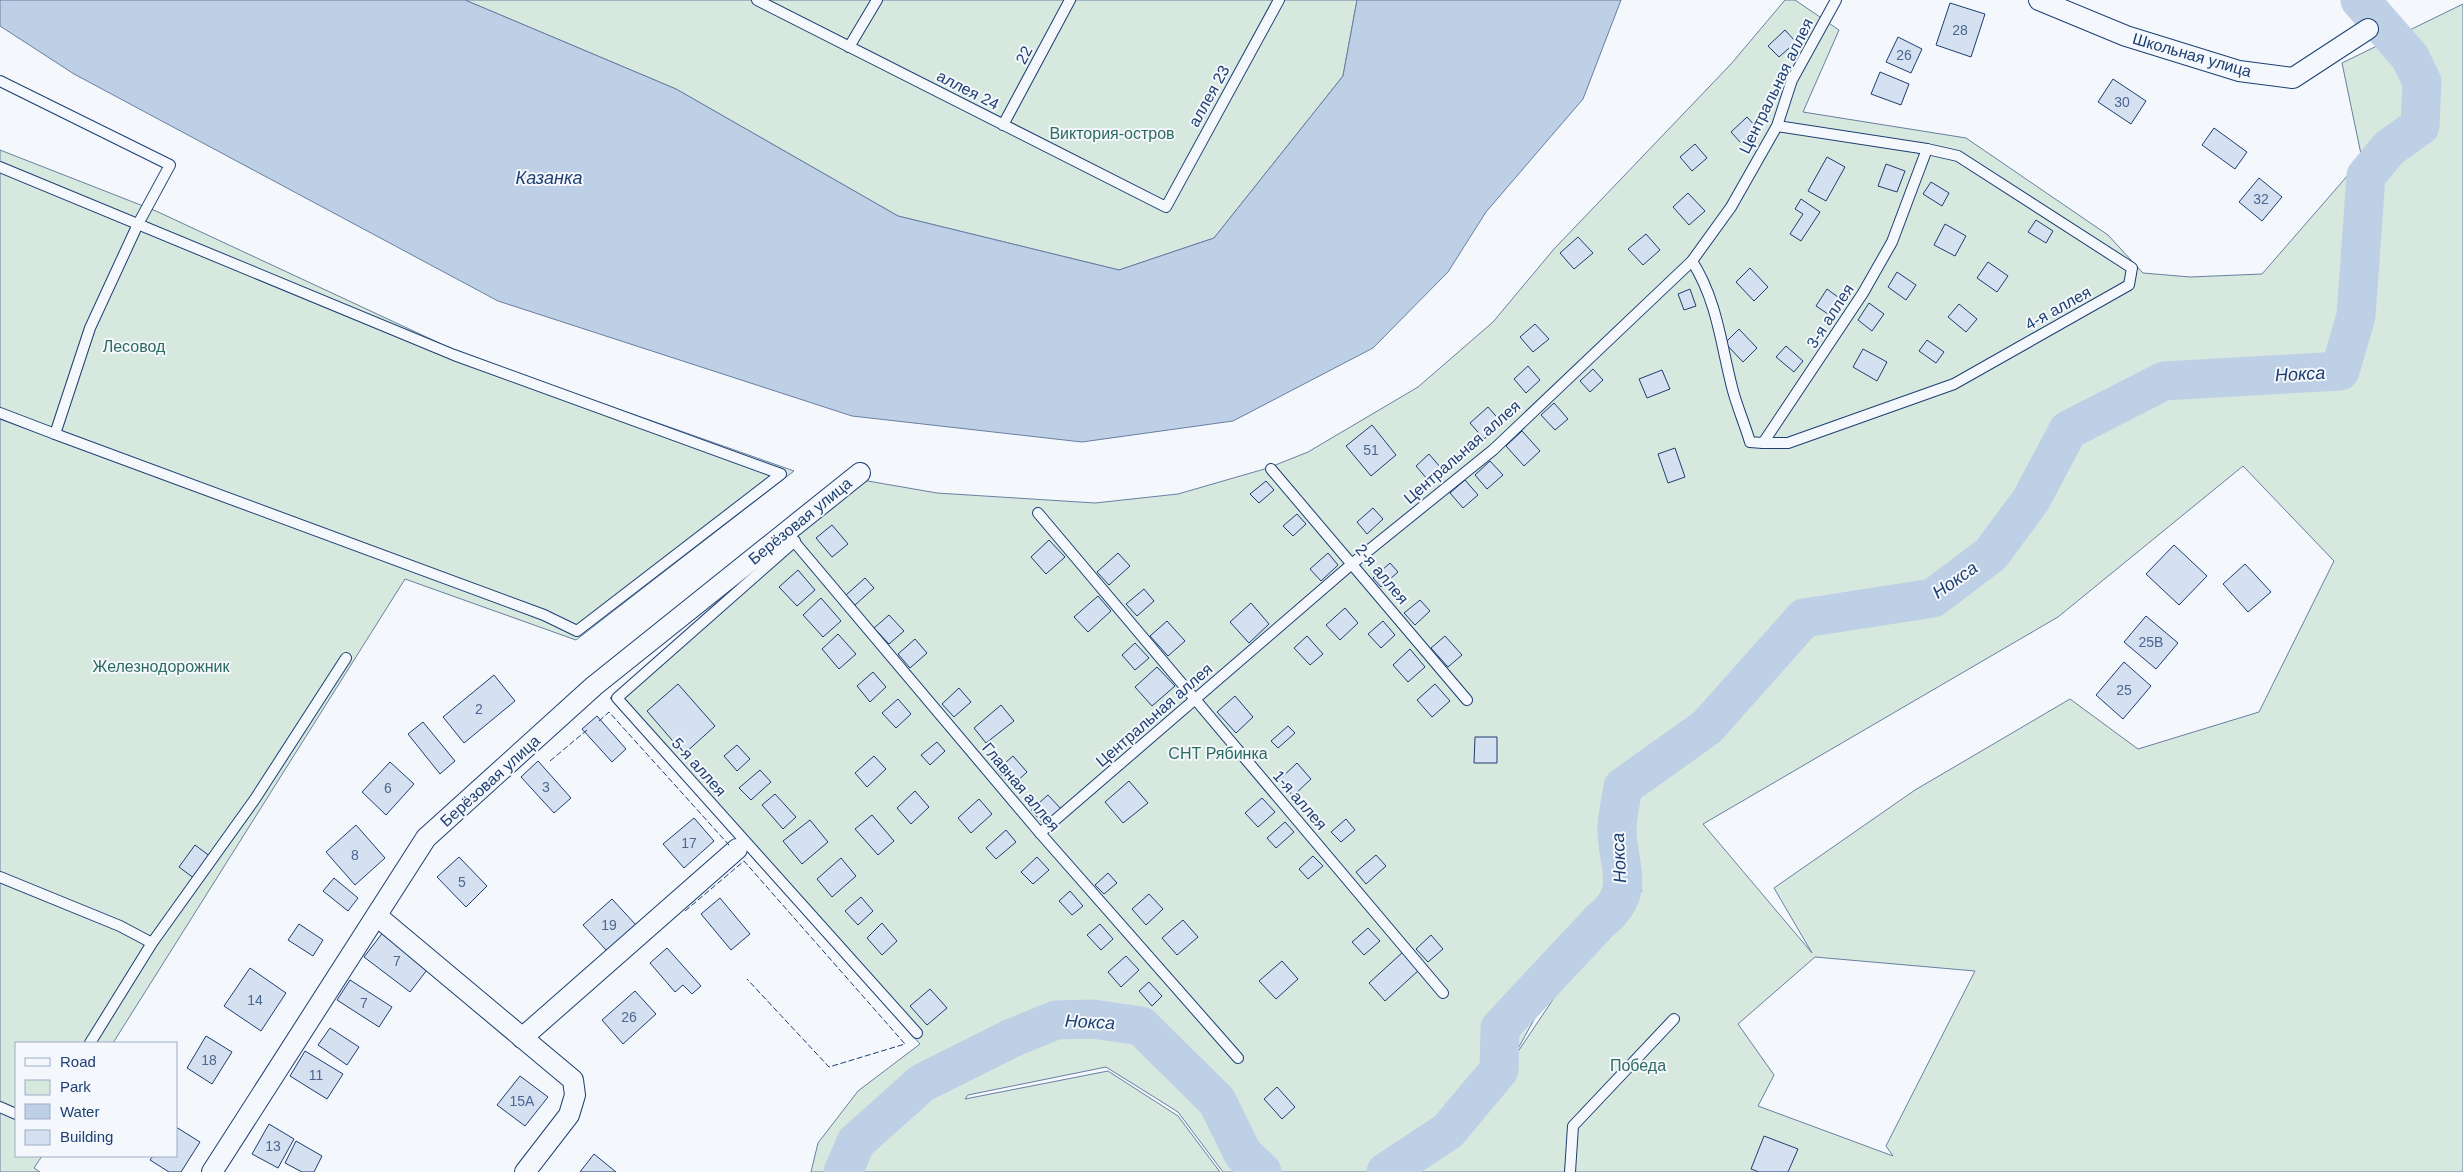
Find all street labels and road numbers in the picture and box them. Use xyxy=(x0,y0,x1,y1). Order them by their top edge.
street label: Центральная аллея xyxy=(1736,16,1816,156)
street label: Школьная улица xyxy=(2131,30,2254,80)
street label: 22 xyxy=(1012,43,1036,67)
street label: аллея 23 xyxy=(1185,62,1233,130)
street label: аллея 24 xyxy=(934,67,1002,113)
street label: 3-я аллея xyxy=(1803,281,1857,351)
street label: 4-я аллея xyxy=(2022,283,2094,333)
street label: Центральная аллея xyxy=(1400,397,1524,507)
street label: Берёзовая улица xyxy=(745,474,855,568)
street label: 2-я аллея xyxy=(1352,541,1412,607)
street label: Центральная аллея xyxy=(1092,660,1216,770)
street label: Берёзовая улица xyxy=(437,732,543,830)
street label: 5-я аллея xyxy=(668,734,730,800)
street label: Главная аллея xyxy=(979,739,1063,835)
street label: 1-я аллея xyxy=(1270,767,1330,833)

